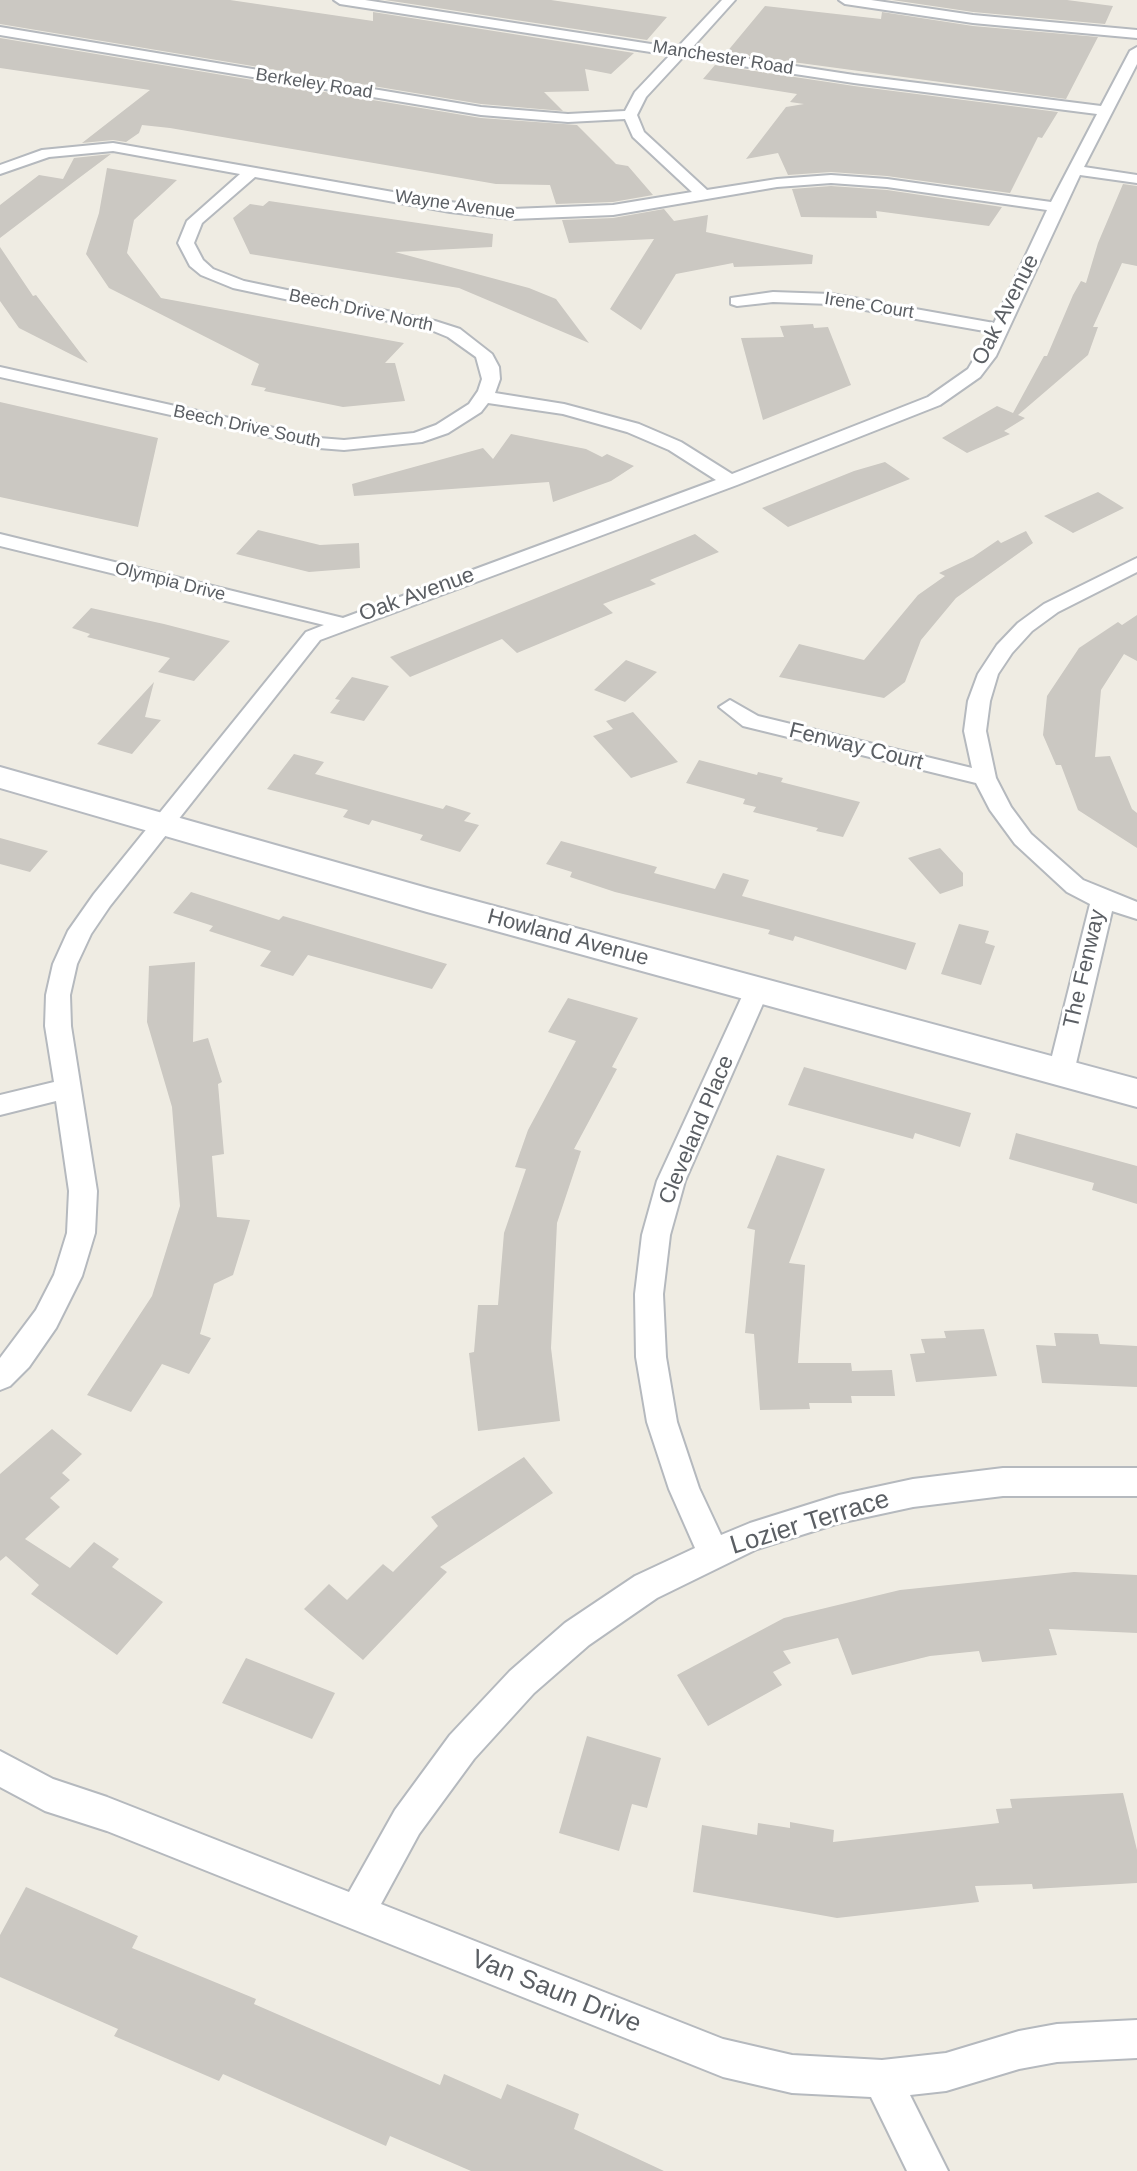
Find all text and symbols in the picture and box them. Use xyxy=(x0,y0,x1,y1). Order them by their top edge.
street label: Manchester Road xyxy=(651,36,795,80)
street label: Berkeley Road xyxy=(254,64,374,104)
street label: Wayne Avenue xyxy=(394,186,516,224)
street label: Oak Avenue xyxy=(967,250,1045,370)
street label: Beech Drive North xyxy=(287,285,435,337)
street label: Irene Court xyxy=(823,288,915,324)
street label: Beech Drive South xyxy=(171,401,323,453)
street label: Olympia Drive xyxy=(113,558,227,606)
street label: Oak Avenue xyxy=(356,562,478,628)
street label: Fenway Court xyxy=(786,718,926,776)
street label: Howland Avenue xyxy=(484,904,652,972)
street label: The Fenway xyxy=(1059,907,1111,1031)
street label: Cleveland Place xyxy=(654,1052,740,1208)
street label: Lozier Terrace xyxy=(727,1484,893,1562)
street label: Van Saun Drive xyxy=(467,1944,645,2040)

